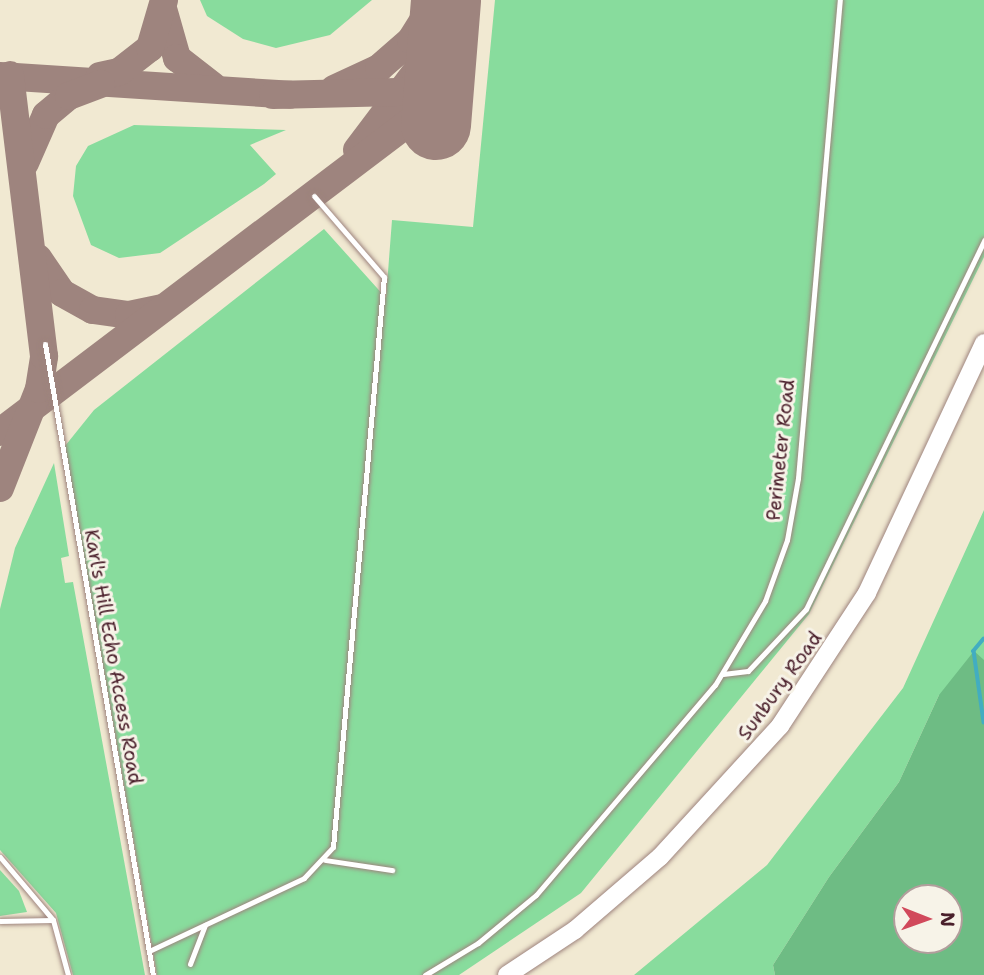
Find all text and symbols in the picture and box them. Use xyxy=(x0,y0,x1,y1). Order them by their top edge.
street label: Perimeter Road xyxy=(762,378,800,522)
street label: Karl's Hill Echo Access Road xyxy=(79,528,147,786)
street label: Sunbury Road xyxy=(733,627,827,745)
north arrow xyxy=(893,884,963,954)
text: N xyxy=(935,912,960,927)

